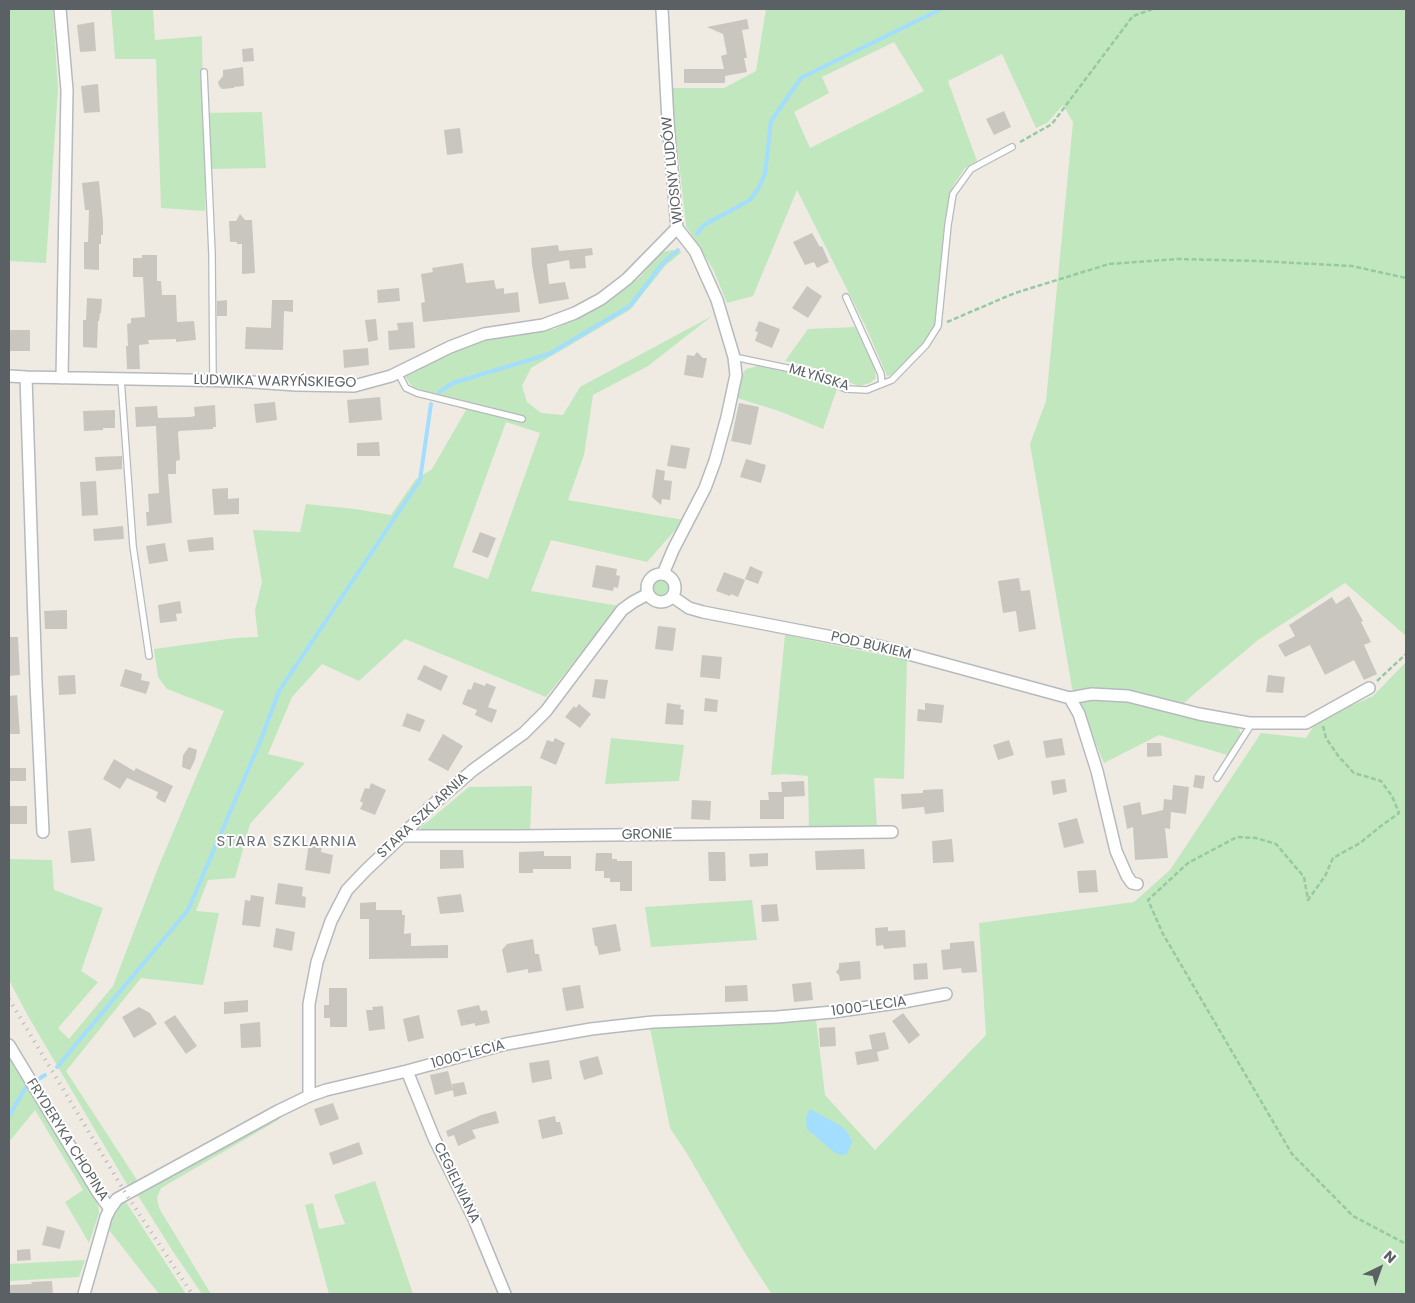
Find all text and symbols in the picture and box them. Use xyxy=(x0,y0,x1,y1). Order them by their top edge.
street label: WIOSNY LUDÓW xyxy=(659,115,687,225)
street label: MŁYŃSKA xyxy=(787,361,851,395)
street label: LUDWIKA WARYŃSKIEGO xyxy=(193,372,357,392)
street label: POD BUKIEM xyxy=(829,629,913,663)
street label: STARA SZKLARNIA xyxy=(374,770,472,862)
street label: GRONIE xyxy=(621,826,673,844)
district label: STARA SZKLARNIA xyxy=(215,833,359,851)
street label: 1000-LECIA xyxy=(830,993,908,1021)
street label: 1000-LECIA xyxy=(429,1037,507,1073)
street label: FRYDERYKA CHOPINA xyxy=(22,1076,112,1204)
street label: CEGIELNIANA xyxy=(429,1140,483,1226)
north arrow xyxy=(1355,1243,1405,1293)
text: N xyxy=(1379,1246,1401,1268)

